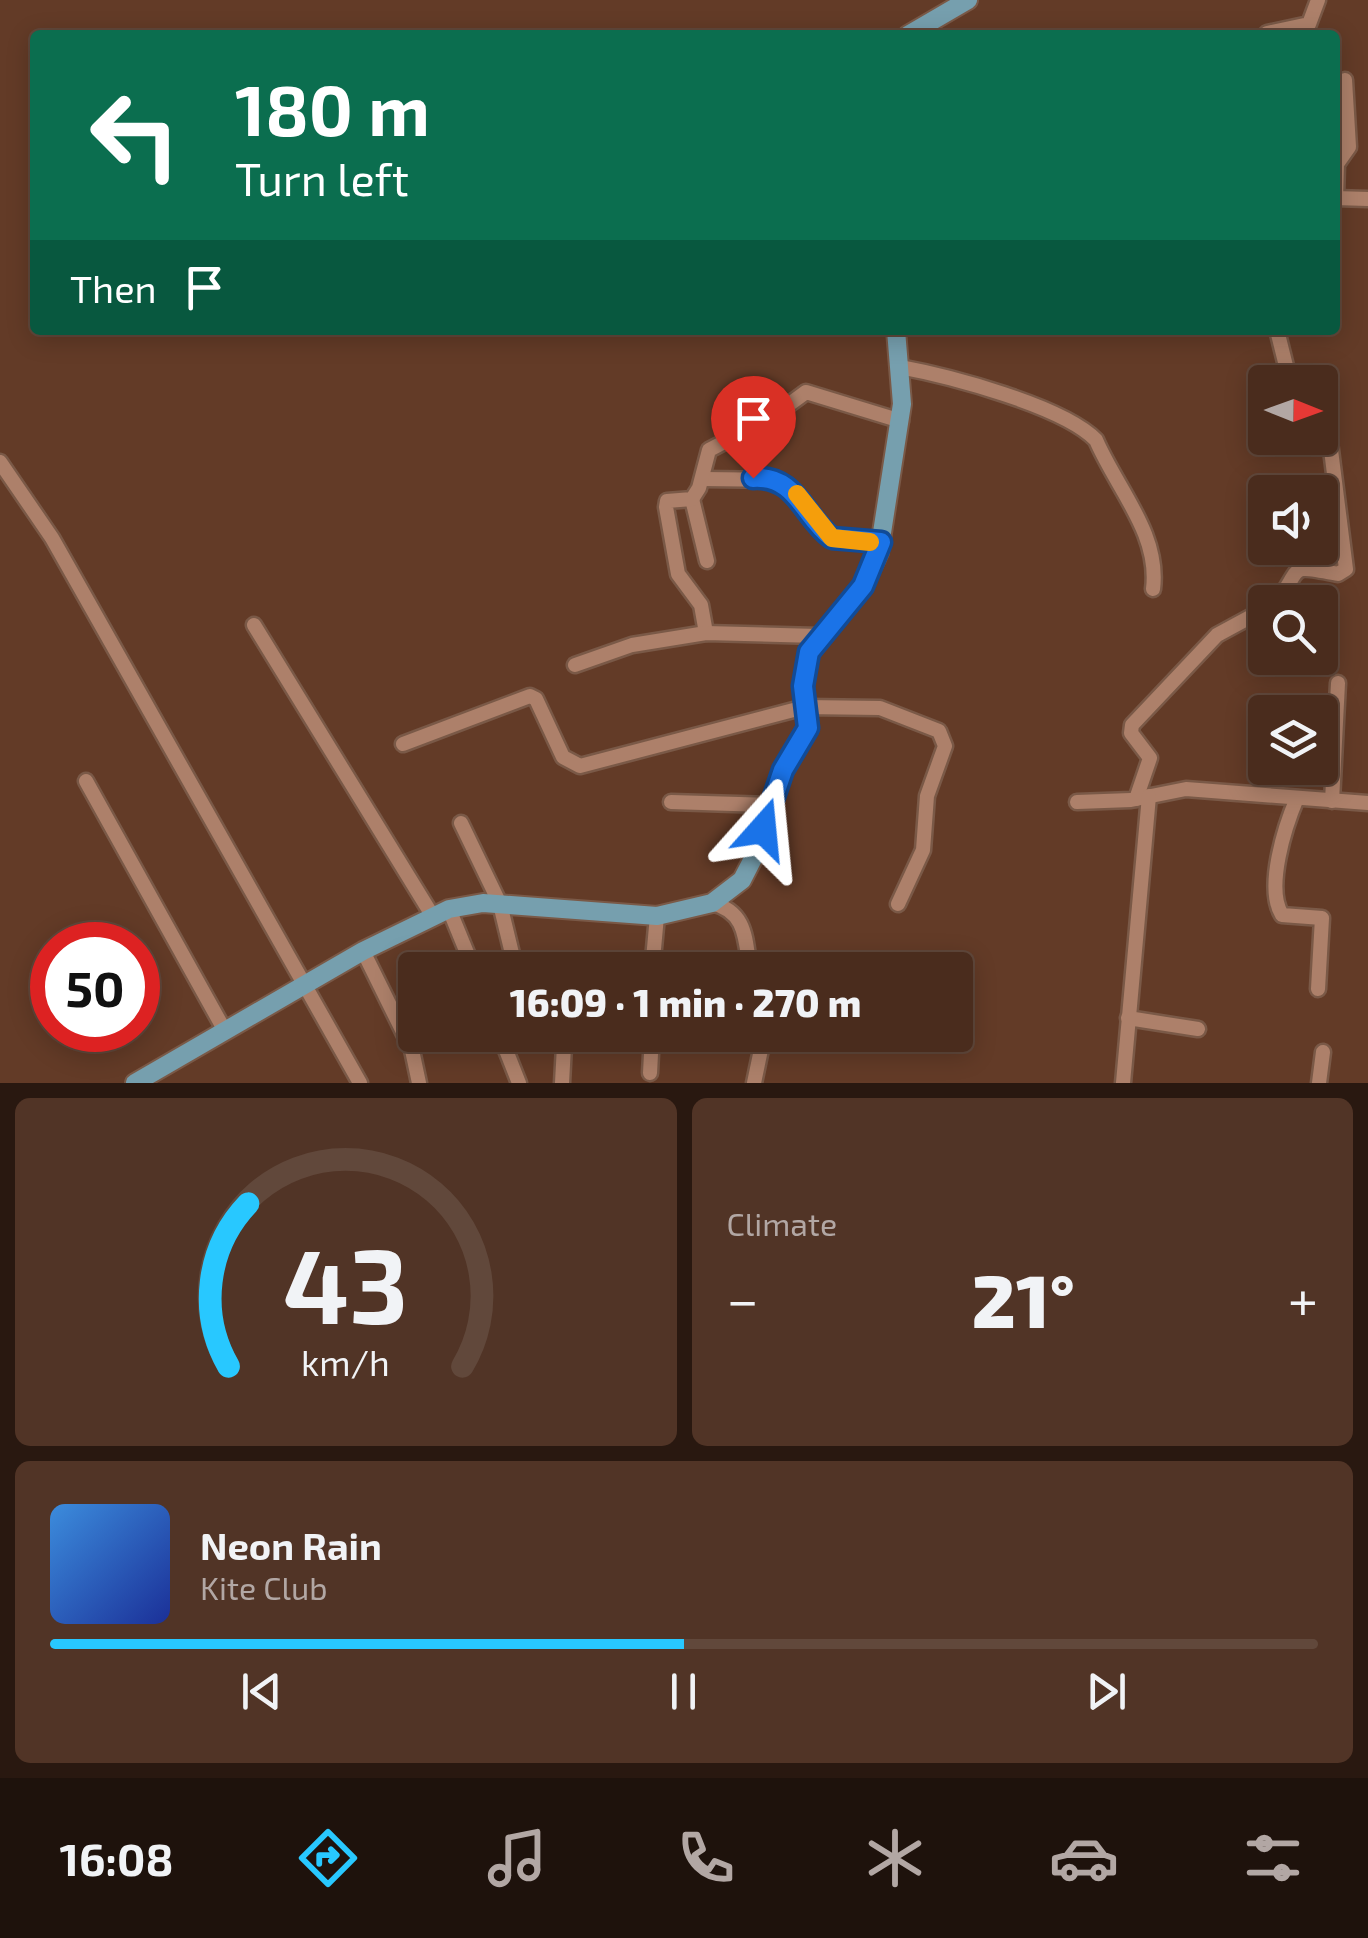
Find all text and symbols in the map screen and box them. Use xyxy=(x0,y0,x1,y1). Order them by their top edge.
text: 180 m xyxy=(235,66,430,150)
icon: left xyxy=(70,70,200,200)
text: Turn left xyxy=(235,151,409,205)
icon: arrive xyxy=(177,260,232,315)
text: Then xyxy=(70,265,157,311)
north arrow xyxy=(1248,365,1338,455)
map controls xyxy=(1248,365,1338,785)
pin xyxy=(711,376,796,479)
icon: arrive xyxy=(726,391,781,446)
button: sound xyxy=(1248,475,1338,565)
button: search xyxy=(1248,585,1338,675)
button: layers xyxy=(1248,695,1338,785)
position arrow xyxy=(711,777,815,881)
speed limit sign: 50 xyxy=(30,922,160,1052)
text: 16:09 · 1 min · 270 m xyxy=(510,979,861,1025)
text: Climate xyxy=(727,1204,837,1242)
text: 43 xyxy=(283,1220,408,1345)
text: 21° xyxy=(972,1253,1075,1343)
text: − xyxy=(727,1265,759,1331)
text: + xyxy=(1288,1265,1318,1331)
text: km/h xyxy=(301,1340,390,1383)
text: Neon Rain xyxy=(200,1522,382,1568)
text: Kite Club xyxy=(200,1568,328,1606)
icon: previous xyxy=(234,1664,289,1719)
icon: pause xyxy=(656,1664,711,1719)
icon: next xyxy=(1079,1664,1134,1719)
icon: directions xyxy=(293,1823,363,1893)
icon: music xyxy=(482,1823,552,1893)
icon: phone xyxy=(671,1823,741,1893)
icon: climate xyxy=(860,1823,930,1893)
icon: car xyxy=(1049,1823,1119,1893)
icon: filters xyxy=(1238,1823,1308,1893)
text: 16:08 xyxy=(60,1831,174,1885)

